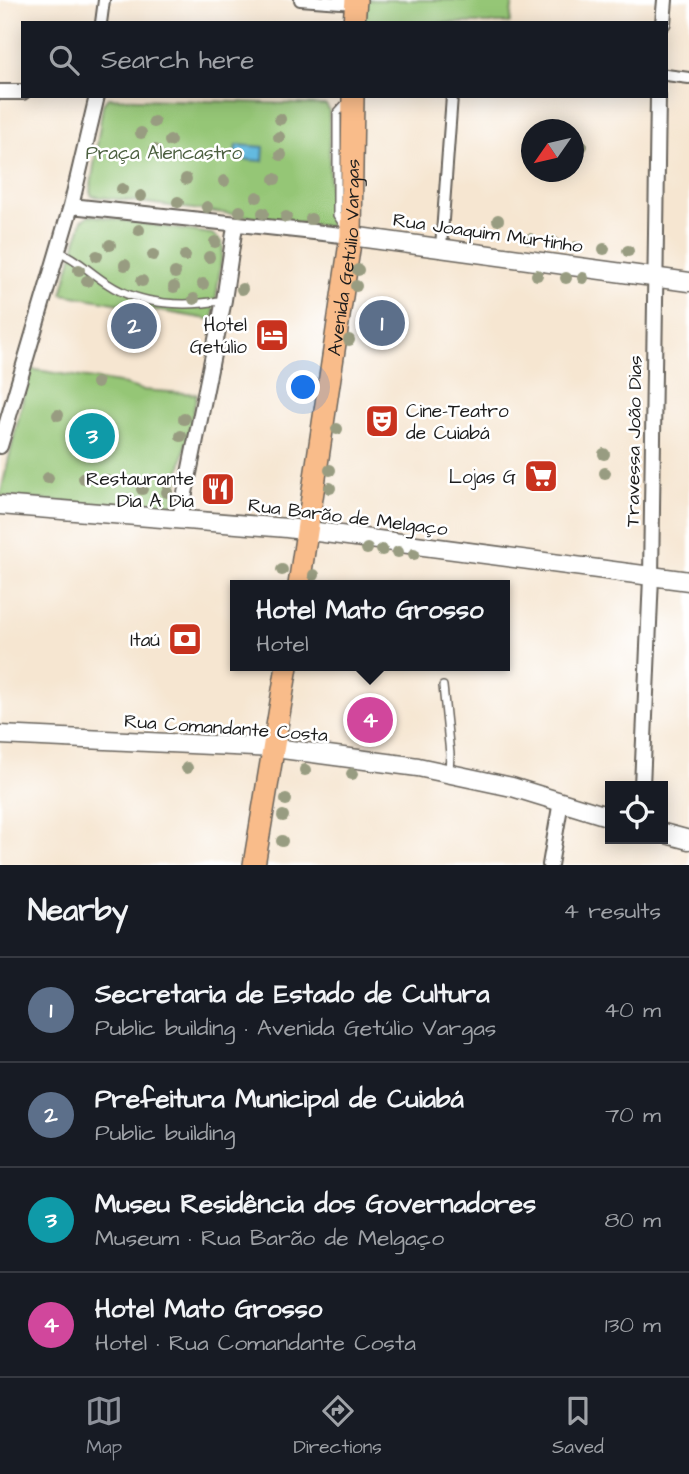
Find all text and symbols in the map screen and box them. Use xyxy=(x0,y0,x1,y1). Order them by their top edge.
search box xyxy=(21,21,668,98)
icon: search xyxy=(45,41,83,79)
text: Search here xyxy=(101,42,254,78)
north arrow xyxy=(521,119,584,182)
park label: Praça Alencastro xyxy=(86,140,243,167)
street label: Avenida Getúlio Vargas xyxy=(321,159,368,358)
street label: Rua Joaquim Murtinho xyxy=(391,207,585,260)
pin: 1 xyxy=(359,297,405,349)
pin: 2 xyxy=(111,300,157,352)
place label: Hotel Getúlio xyxy=(190,312,247,361)
hotel icon: Hotel Getúlio xyxy=(253,316,291,354)
street label: Travessa João Dias xyxy=(620,355,649,527)
your location xyxy=(286,370,320,404)
place label: Cine-Teatro de Cuiabá xyxy=(406,398,509,447)
theatre icon: Cine-Teatro de Cuiabá xyxy=(363,402,401,440)
pin: 3 xyxy=(69,410,115,462)
supermarket icon: Lojas G xyxy=(522,457,560,495)
place label: Lojas G xyxy=(449,464,516,491)
place label: Restaurante Dia A Dia xyxy=(86,466,194,515)
restaurant icon: Restaurante Dia A Dia xyxy=(199,470,237,508)
street label: Rua Barão de Melgaço xyxy=(246,492,449,544)
popup xyxy=(230,580,510,671)
text: Hotel Mato Grosso xyxy=(256,592,484,628)
bank icon: Itaú xyxy=(166,620,204,658)
place label: Itaú xyxy=(130,627,160,654)
text: Hotel xyxy=(256,628,309,660)
pin: 4 xyxy=(347,694,393,746)
street label: Rua Comandante Costa xyxy=(123,708,329,749)
map controls xyxy=(605,781,668,844)
button: locate xyxy=(605,781,668,844)
text: Nearby xyxy=(28,890,128,932)
text: 4 results xyxy=(563,895,661,927)
text: Secretaria de Estado de Cultura xyxy=(95,976,489,1012)
text: 1 xyxy=(50,994,52,1026)
text: 40 m xyxy=(604,994,661,1026)
text: Public building · Avenida Getúlio Vargas xyxy=(95,1012,496,1044)
text: Prefeitura Municipal de Cuiabá xyxy=(95,1081,464,1117)
text: 2 xyxy=(44,1099,58,1131)
text: 70 m xyxy=(605,1099,661,1131)
text: Public building xyxy=(95,1117,235,1149)
text: Museu Residência dos Governadores xyxy=(95,1186,536,1222)
text: 3 xyxy=(45,1204,57,1236)
text: 80 m xyxy=(604,1204,661,1236)
text: Museum · Rua Barão de Melgaço xyxy=(95,1222,444,1254)
text: Hotel Mato Grosso xyxy=(95,1291,322,1327)
text: 4 xyxy=(43,1309,59,1341)
text: 130 m xyxy=(605,1309,661,1341)
text: Hotel · Rua Comandante Costa xyxy=(95,1327,416,1359)
tab: Map xyxy=(85,1392,123,1461)
tab: Directions xyxy=(293,1392,382,1461)
tab: Saved xyxy=(552,1392,604,1461)

